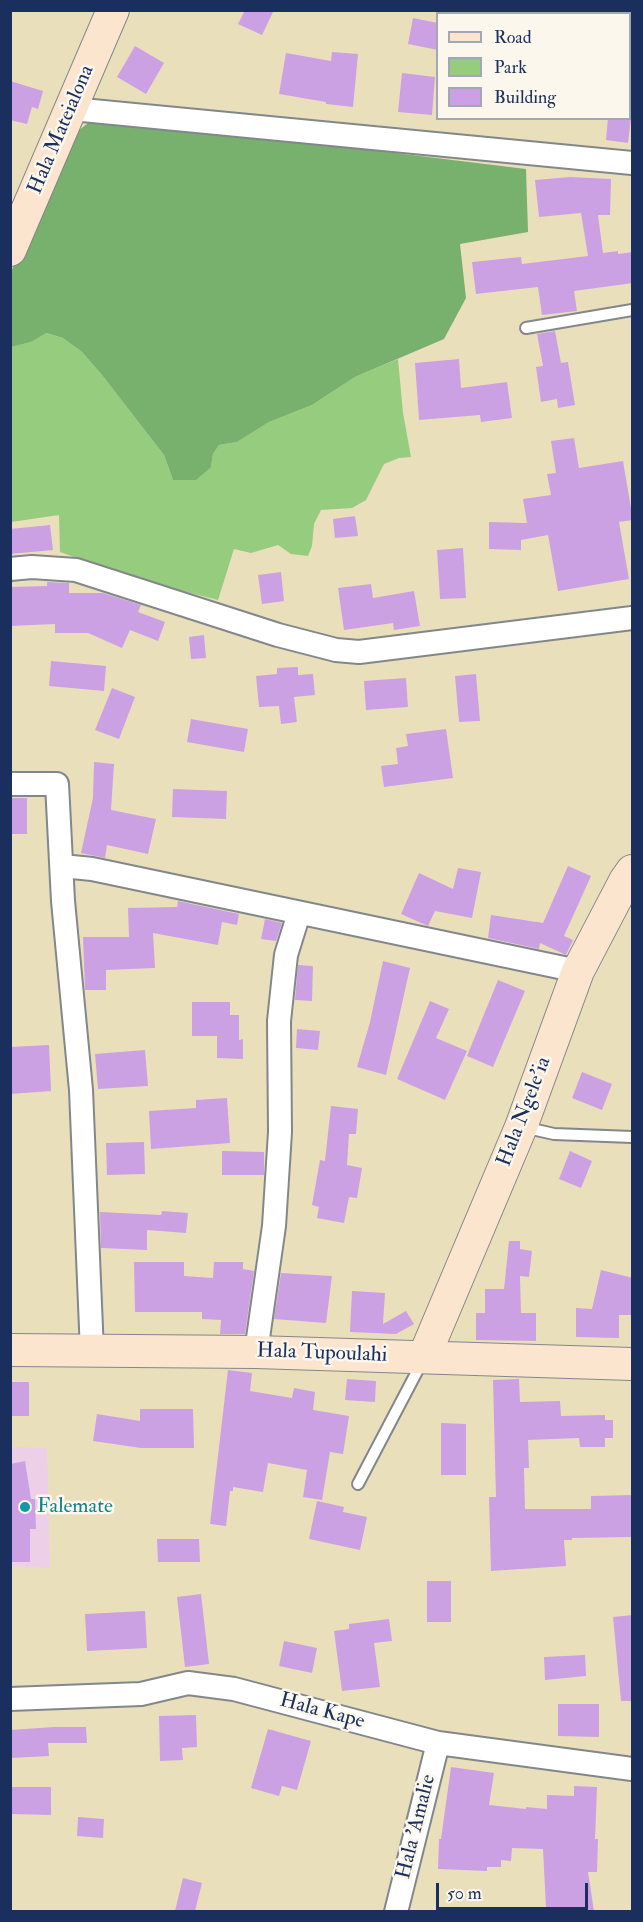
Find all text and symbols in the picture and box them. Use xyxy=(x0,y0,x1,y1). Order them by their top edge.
legend xyxy=(436,12,631,120)
text: Road xyxy=(494,26,532,49)
text: Park xyxy=(494,56,527,79)
street label: Hala Mateialona xyxy=(23,62,101,198)
text: Building xyxy=(494,86,556,109)
street label: Hala Ngele'ia xyxy=(493,1054,557,1170)
street label: Hala Tupoulahi xyxy=(256,1339,388,1369)
place label: Falemate xyxy=(37,1494,113,1520)
marker: Falemate xyxy=(18,1500,32,1514)
street label: Hala Kape xyxy=(277,1689,367,1735)
street label: Hala 'Amalie xyxy=(392,1772,442,1882)
scale bar xyxy=(439,1871,590,1909)
text: 50 m xyxy=(447,1882,482,1905)

